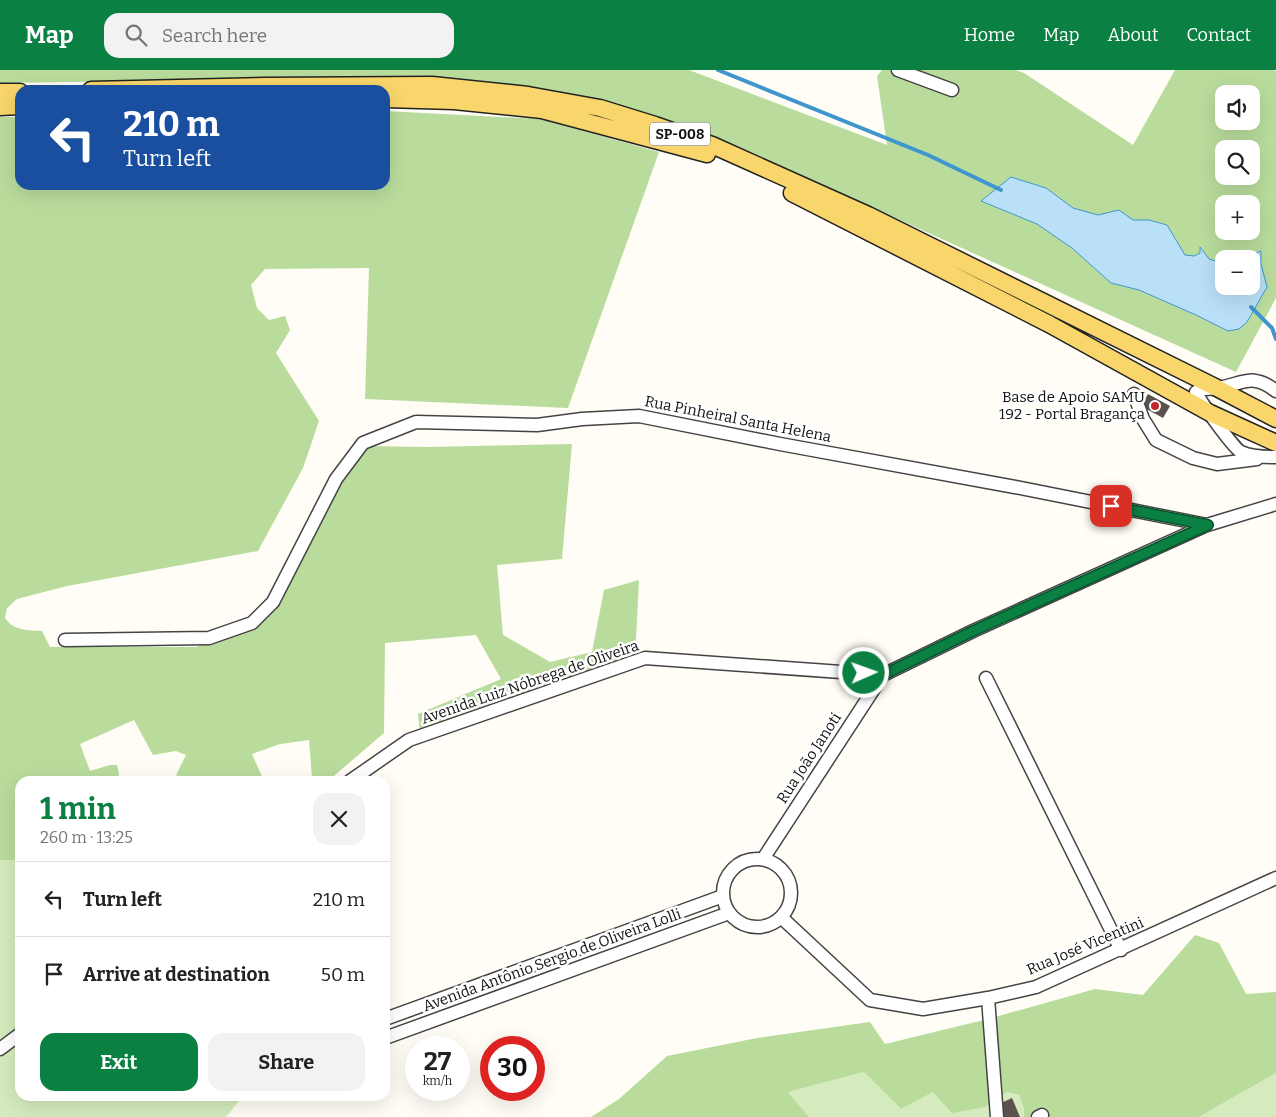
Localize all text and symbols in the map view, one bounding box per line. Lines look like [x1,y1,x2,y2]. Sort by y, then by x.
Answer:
search box [104,13,454,58]
text: Map [25,21,74,49]
icon: search [122,21,150,49]
text: Search here [162,24,267,47]
text: Home [964,24,1015,46]
text: Map [1043,24,1079,46]
text: About [1107,24,1158,46]
text: Contact [1186,24,1251,46]
map controls [1215,85,1260,295]
button: sound [1215,85,1260,130]
text: 210 m [123,103,220,145]
icon: left [40,105,105,170]
road number: SP-008 [650,122,710,146]
button: search [1215,140,1260,185]
text: Turn left [123,145,211,172]
button: + [1215,195,1260,240]
button: − [1215,250,1260,295]
place label: Base de Apoio SAMU 192 - Portal Bragança [999,388,1145,423]
street label: Rua Pinheiral Santa Helena [643,392,833,446]
marker: Base de Apoio SAMU 192 - Portal Bragança [1149,400,1161,412]
pin [1090,485,1132,527]
icon: arrive [1097,492,1125,520]
street label: Avenida Luiz Nóbrega de Oliveira [419,636,641,728]
position arrow [837,646,889,698]
street label: Rua João Janoti [773,709,845,807]
text: 1 min [40,791,116,827]
button: close [313,793,365,845]
text: 260 m · 13:25 [40,828,133,847]
icon: left [40,885,68,913]
text: Turn left [83,888,162,911]
text: 210 m [313,888,365,911]
street label: Avenida Antônio Sergio de Oliveira Lolli [420,905,684,1015]
street label: Rua José Vicentini [1024,913,1147,979]
icon: arrive [40,960,68,988]
text: Arrive at destination [83,963,270,986]
text: 50 m [321,963,365,986]
button: Exit [40,1033,198,1091]
button: Share [208,1033,365,1091]
speed limit sign: 30 [480,1036,545,1101]
text: 27 [424,1047,451,1077]
text: km/h [423,1074,452,1088]

